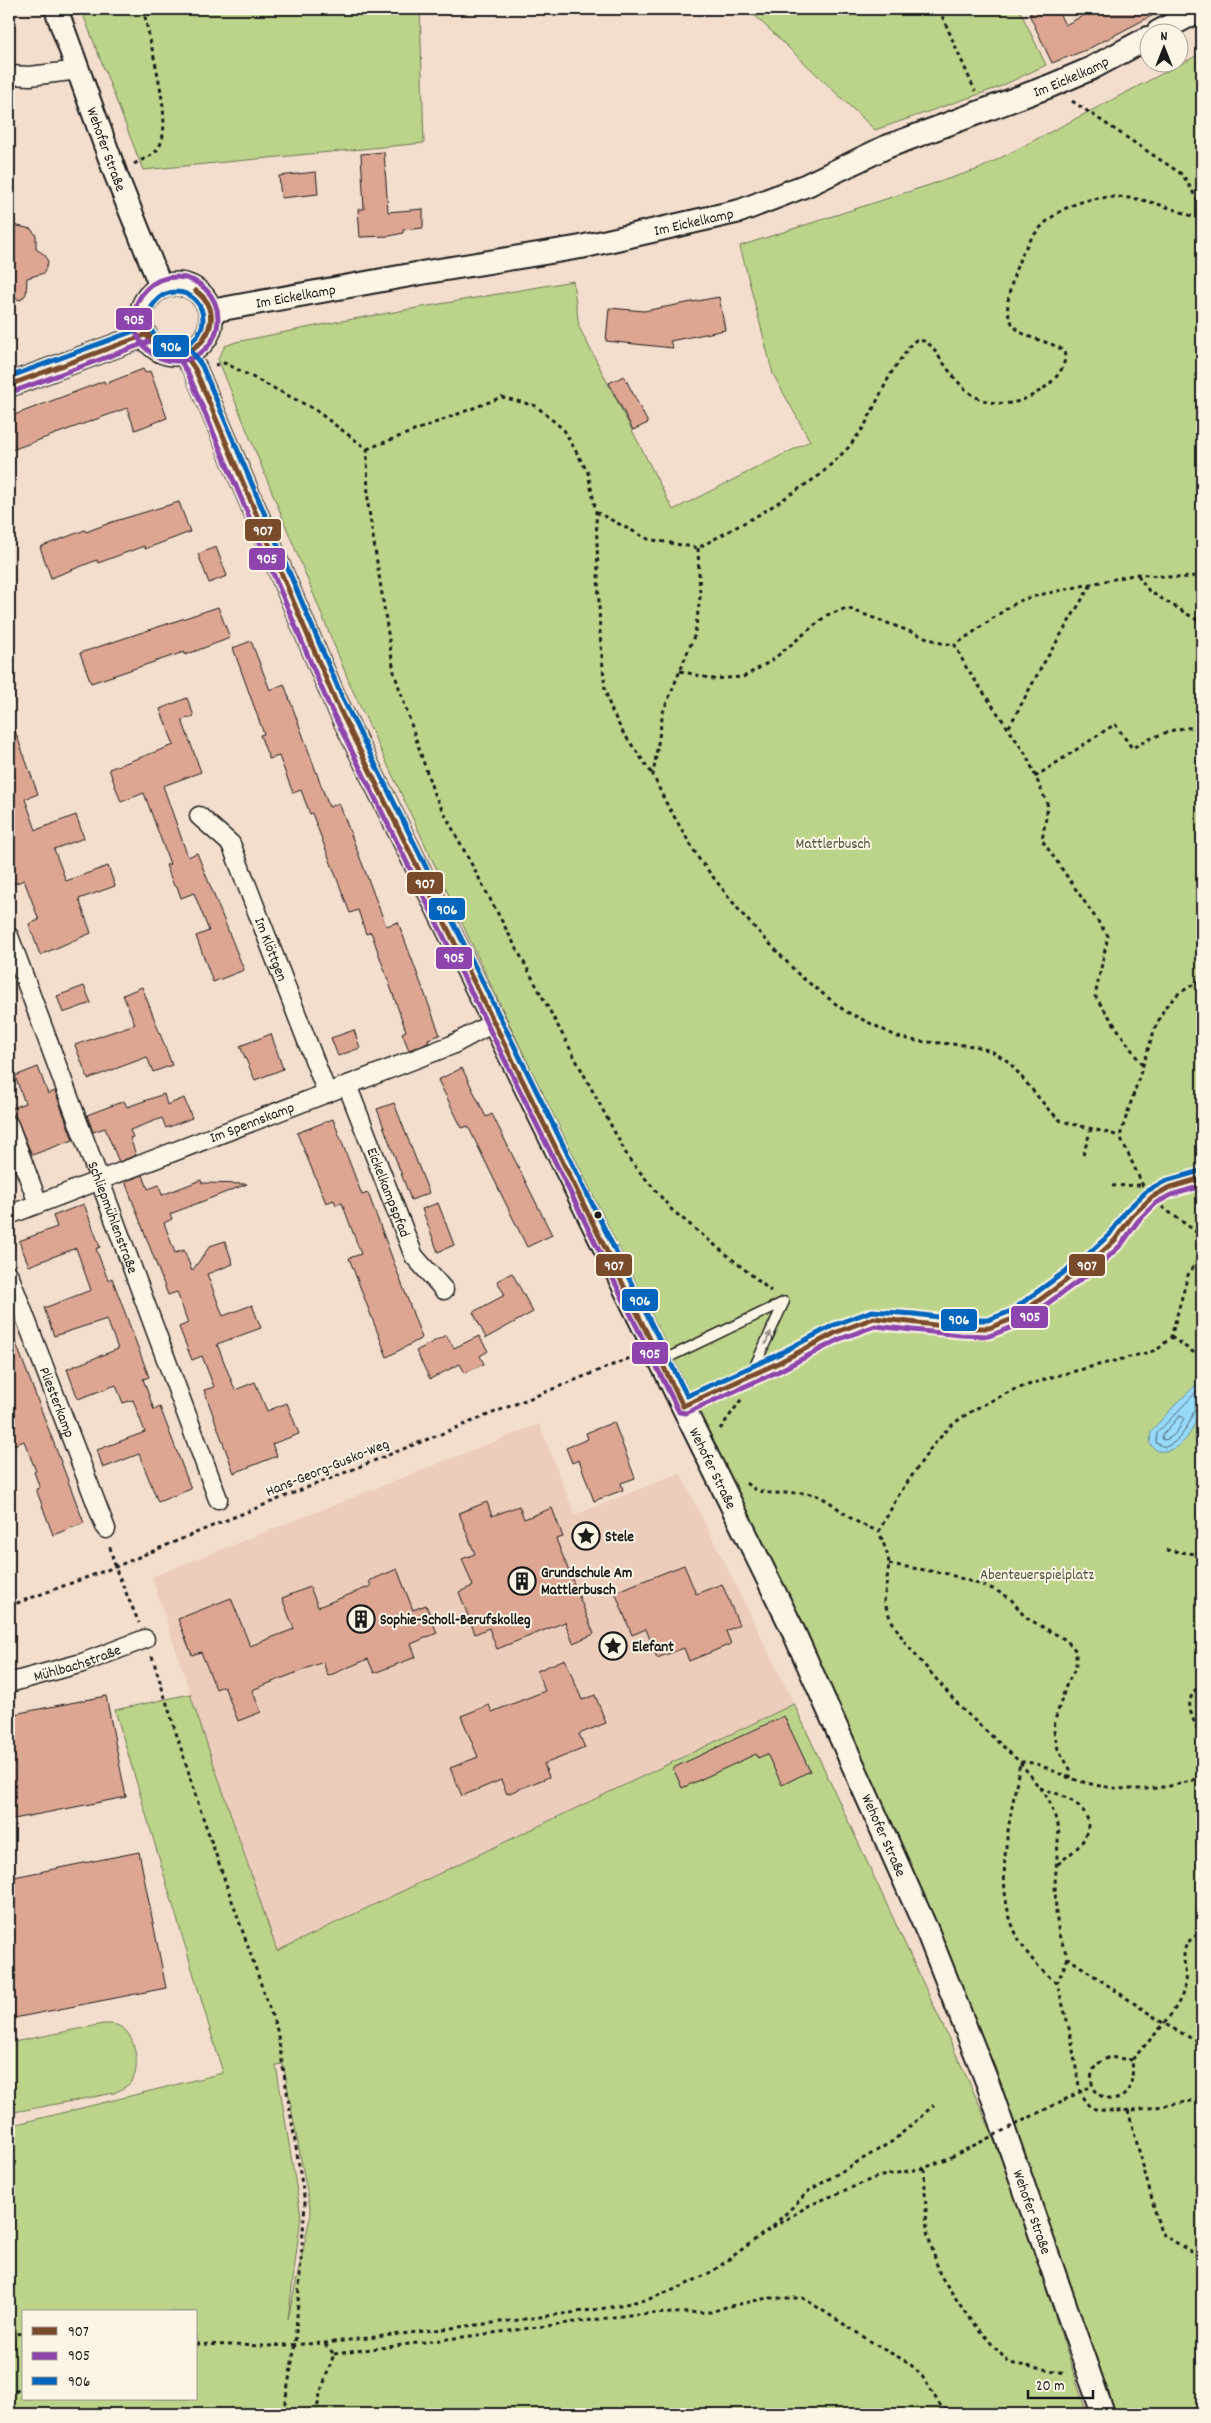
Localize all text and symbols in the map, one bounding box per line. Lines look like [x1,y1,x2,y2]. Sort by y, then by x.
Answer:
north arrow [1138,22,1188,72]
text: N [1161,27,1168,47]
street label: Im Eickelkamp [1031,52,1114,104]
street label: Wehofer Straße [79,105,131,196]
street label: Im Eickelkamp [652,204,736,243]
street label: Im Eickelkamp [254,280,338,316]
line badge: 905 [115,307,153,331]
text: 905 [124,311,145,331]
line badge: 906 [152,334,190,358]
text: 906 [161,338,182,358]
line badge: 907 [244,518,282,542]
text: 907 [253,522,273,542]
line badge: 905 [248,547,286,571]
text: 905 [257,550,278,570]
park label: Mattlerbusch [796,834,871,856]
line badge: 907 [406,871,444,895]
text: 907 [415,875,435,895]
line badge: 906 [428,897,466,921]
text: 906 [437,901,458,921]
street label: Im Klöttgen [247,915,292,985]
line badge: 905 [435,946,473,970]
text: 905 [444,949,465,969]
street label: Im Spennskamp [207,1097,298,1150]
street label: Eickelkampspfad [360,1145,415,1241]
street label: Schliepmühlenstraße [81,1159,143,1278]
unlabelled marker [593,1210,603,1220]
line badge: 907 [595,1253,633,1277]
line badge: 907 [1068,1253,1106,1277]
text: 907 [604,1257,624,1277]
text: 907 [1077,1257,1097,1277]
line badge: 906 [621,1288,659,1312]
text: 906 [630,1292,651,1312]
line badge: 905 [1010,1305,1049,1329]
line badge: 906 [940,1308,978,1332]
text: 905 [1020,1308,1041,1328]
text: 906 [949,1311,970,1331]
one-way arrow [764,1331,772,1345]
line badge: 905 [631,1341,669,1365]
text: 905 [640,1345,661,1365]
street label: Pliesterkamp [32,1364,79,1441]
street label: Wehofer Straße [682,1425,741,1514]
street label: Hans-Georg-Gusko-Weg [263,1434,393,1504]
place icon: Stele [571,1521,601,1551]
place label: Stele [605,1527,634,1549]
place label: Grundschule Am Mattlerbusch [541,1563,632,1602]
park label: Abenteuerspielplatz [980,1565,1094,1587]
building icon: Grundschule Am Mattlerbusch [507,1566,537,1596]
building icon: Sophie-Scholl-Berufskolleg [346,1604,376,1634]
place label: Sophie-Scholl-Berufskolleg [380,1610,531,1632]
place icon: Elefant [598,1631,628,1661]
place label: Elefant [632,1637,674,1659]
street label: Mühlbachstraße [31,1640,125,1689]
street label: Wehofer Straße [854,1791,911,1881]
street label: Wehofer Straße [1006,2167,1056,2258]
legend [22,2310,198,2400]
text: 907 [68,2322,89,2344]
text: 905 [68,2346,90,2368]
scale bar [1028,2368,1094,2400]
text: 906 [68,2372,90,2394]
text: 20 m [1036,2376,1064,2398]

